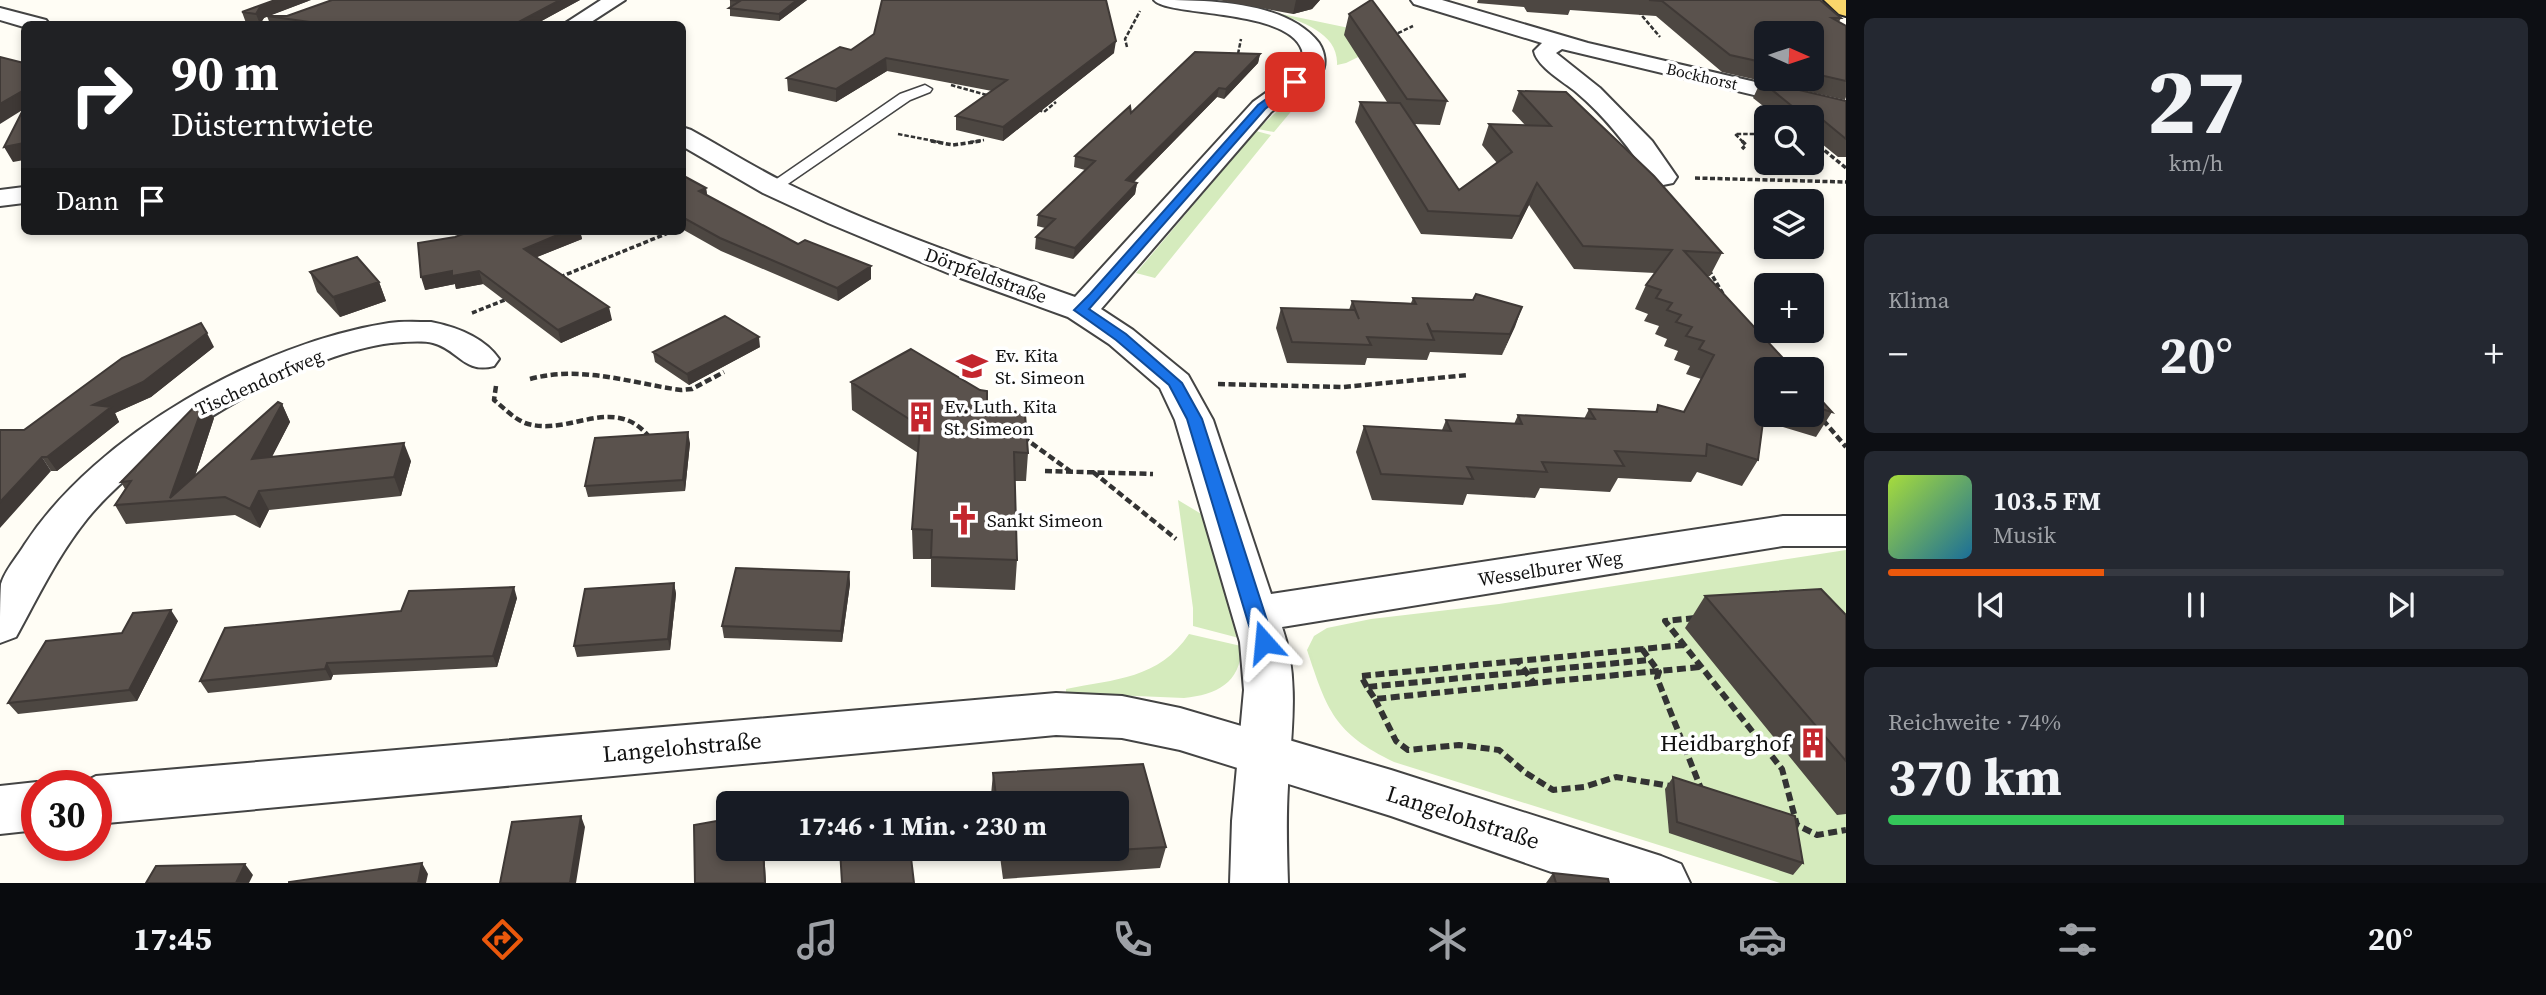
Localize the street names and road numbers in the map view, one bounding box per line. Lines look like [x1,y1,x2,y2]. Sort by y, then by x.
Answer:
street label: Bockhorst [1664,57,1741,95]
street label: Dörpfeldstraße [921,241,1051,309]
street label: Tischendorfweg [191,342,327,422]
street label: Wesselburer Weg [1476,544,1624,592]
street label: Langelohstraße [601,724,763,770]
street label: Langelohstraße [1382,777,1544,857]

